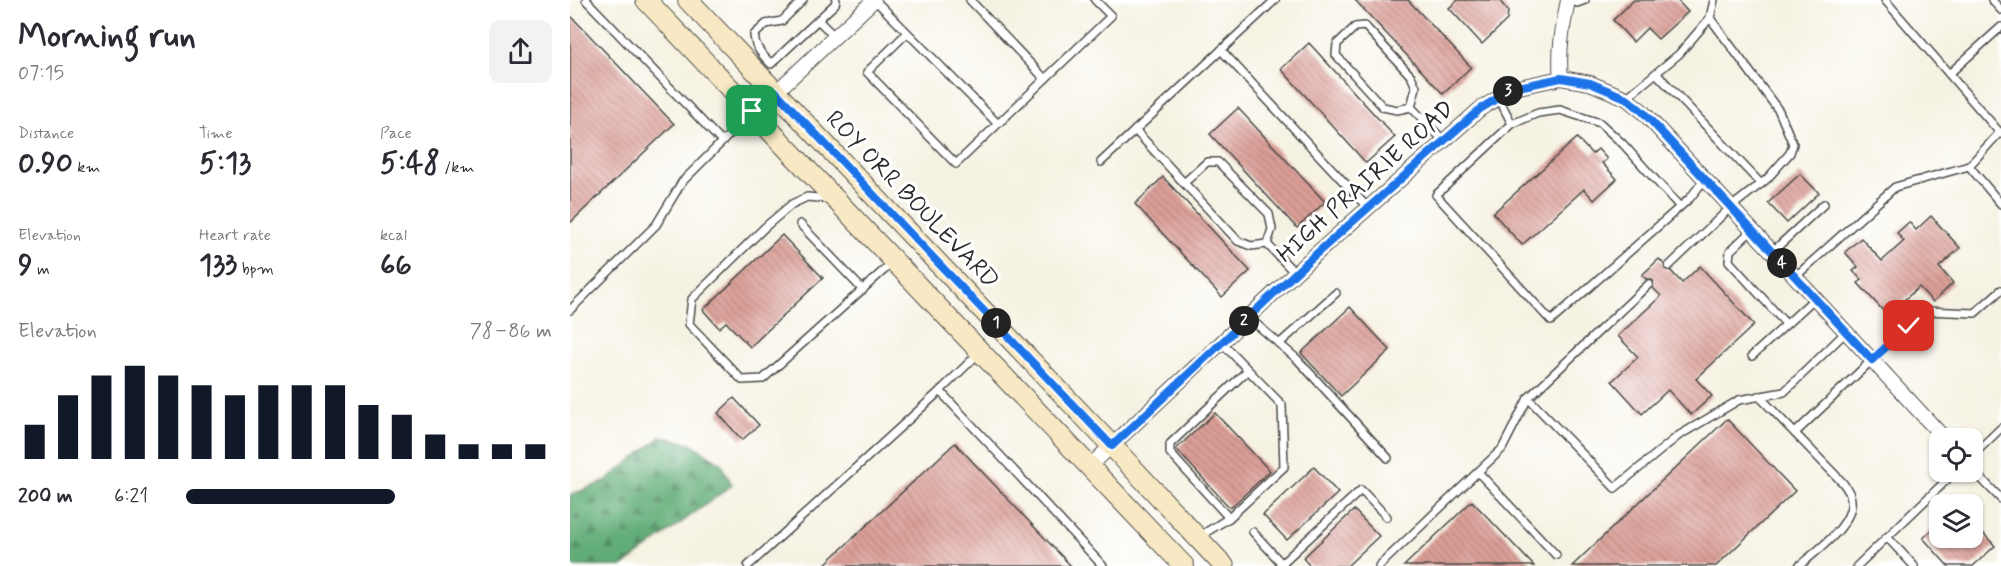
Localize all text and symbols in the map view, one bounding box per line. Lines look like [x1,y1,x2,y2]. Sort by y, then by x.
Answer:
text: Morning run [18,15,196,59]
button: share [489,20,552,83]
text: 07:15 [18,60,64,87]
pin: 3 [1493,76,1523,106]
text: 3 [1504,80,1512,101]
pin [726,85,777,136]
icon: arrive [735,94,768,127]
street label: HIGH PRAIRIE ROAD [1271,94,1461,270]
street label: ROY ORR BOULEVARD [819,104,1005,296]
text: Distance [18,123,74,144]
text: Time [199,123,233,144]
text: Pace [380,123,412,144]
text: 0.90 [18,144,73,183]
text: 5:13 [199,144,251,183]
text: 5:48 [380,144,440,183]
text: km [73,157,101,178]
text: /km [440,157,475,178]
text: Elevation [18,225,81,246]
text: Heart rate [199,225,271,246]
text: kcal [380,225,407,246]
text: 9 [18,246,33,285]
text: 133 [199,246,237,285]
text: 66 [380,246,412,285]
pin: 4 [1767,248,1797,278]
text: 4 [1777,252,1787,273]
text: m [33,259,50,280]
text: bpm [237,259,274,280]
pin [1883,300,1934,351]
pin: 2 [1229,306,1259,336]
pin: 1 [981,308,1011,338]
icon: check [1892,309,1925,342]
text: 2 [1240,310,1248,331]
text: 1 [992,312,1000,333]
text: Elevation [18,318,97,345]
text: 78–86 m [470,318,552,345]
map controls [1929,428,1983,548]
button: locate [1929,428,1983,482]
text: 200 m [18,483,73,510]
text: 6:21 [114,483,148,510]
button: layers [1929,494,1983,548]

